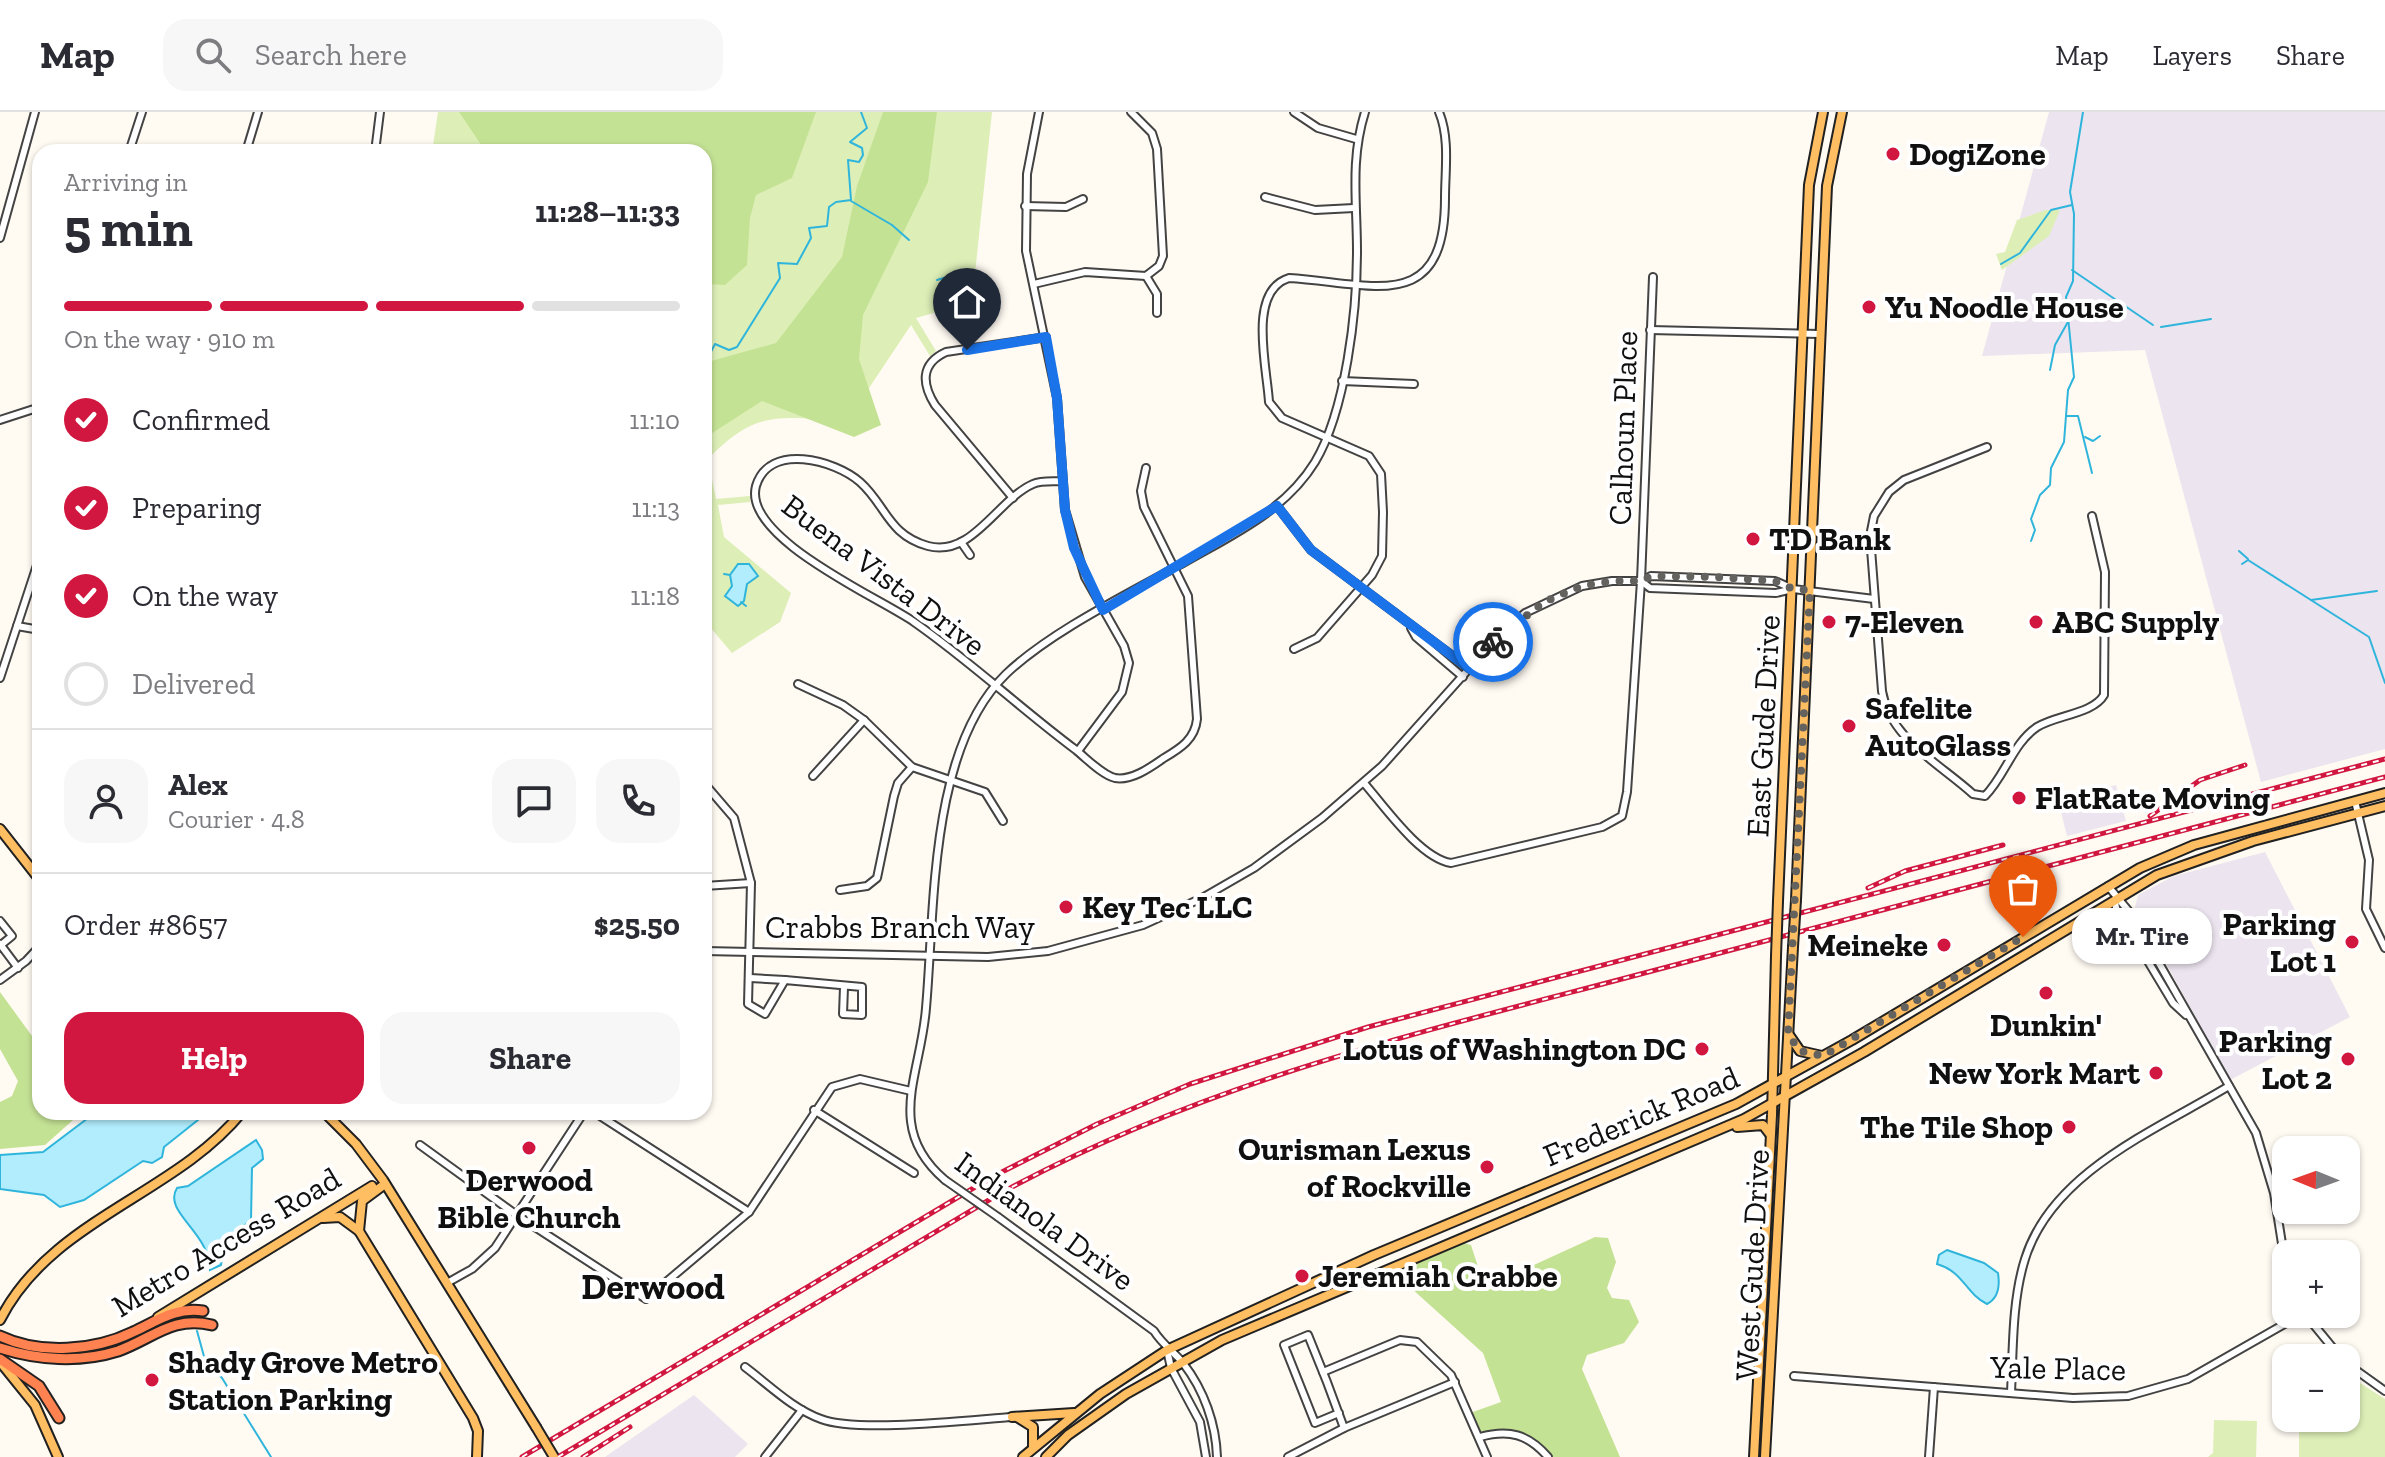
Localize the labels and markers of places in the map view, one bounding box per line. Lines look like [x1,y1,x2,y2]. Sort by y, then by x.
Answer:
place label: DogiZone [1909,135,2046,173]
marker: DogiZone [1884,145,1902,163]
pin [933,268,1001,350]
place label: Yu Noodle House [1885,288,2124,326]
marker: Yu Noodle House [1860,298,1878,316]
place label: TD Bank [1769,520,1891,558]
marker: TD Bank [1744,530,1762,548]
place label: 7-Eleven [1845,603,1964,641]
place label: ABC Supply [2052,603,2219,641]
marker: 7-Eleven [1820,613,1838,631]
marker: ABC Supply [2027,613,2045,631]
place label: Safelite AutoGlass [1865,689,2011,764]
marker: Safelite AutoGlass [1840,717,1858,735]
place label: FlatRate Moving [2035,779,2270,817]
marker: FlatRate Moving [2010,789,2028,807]
pin [1989,855,2057,937]
place label: Key Tec LLC [1082,888,1253,926]
marker: Key Tec LLC [1057,898,1075,916]
place label: Parking Lot 1 [2223,905,2336,980]
callout: Mr. Tire [2071,909,2211,965]
place label: Meineke [1807,926,1928,964]
marker: Parking Lot 1 [2343,933,2361,951]
marker: Meineke [1935,936,1953,954]
marker: Dunkin' [2037,984,2055,1002]
place label: Dunkin' [1990,1006,2102,1044]
place label: Parking Lot 2 [2219,1022,2332,1097]
place label: Lotus of Washington DC [1343,1030,1686,1068]
marker: Lotus of Washington DC [1693,1040,1711,1058]
marker: Parking Lot 2 [2339,1050,2357,1068]
place label: New York Mart [1929,1054,2140,1092]
marker: New York Mart [2147,1064,2165,1082]
place label: The Tile Shop [1860,1108,2053,1146]
marker: The Tile Shop [2060,1118,2078,1136]
place label: Ourisman Lexus of Rockville [1238,1130,1471,1205]
marker: Derwood Bible Church [520,1139,538,1157]
marker: Ourisman Lexus of Rockville [1478,1158,1496,1176]
place label: Derwood Bible Church [437,1161,621,1236]
place label: Jeremiah Crabbe [1318,1257,1558,1295]
marker: Jeremiah Crabbe [1293,1267,1311,1285]
place label: Shady Grove Metro Station Parking [168,1343,438,1418]
marker: Shady Grove Metro Station Parking [143,1371,161,1389]

